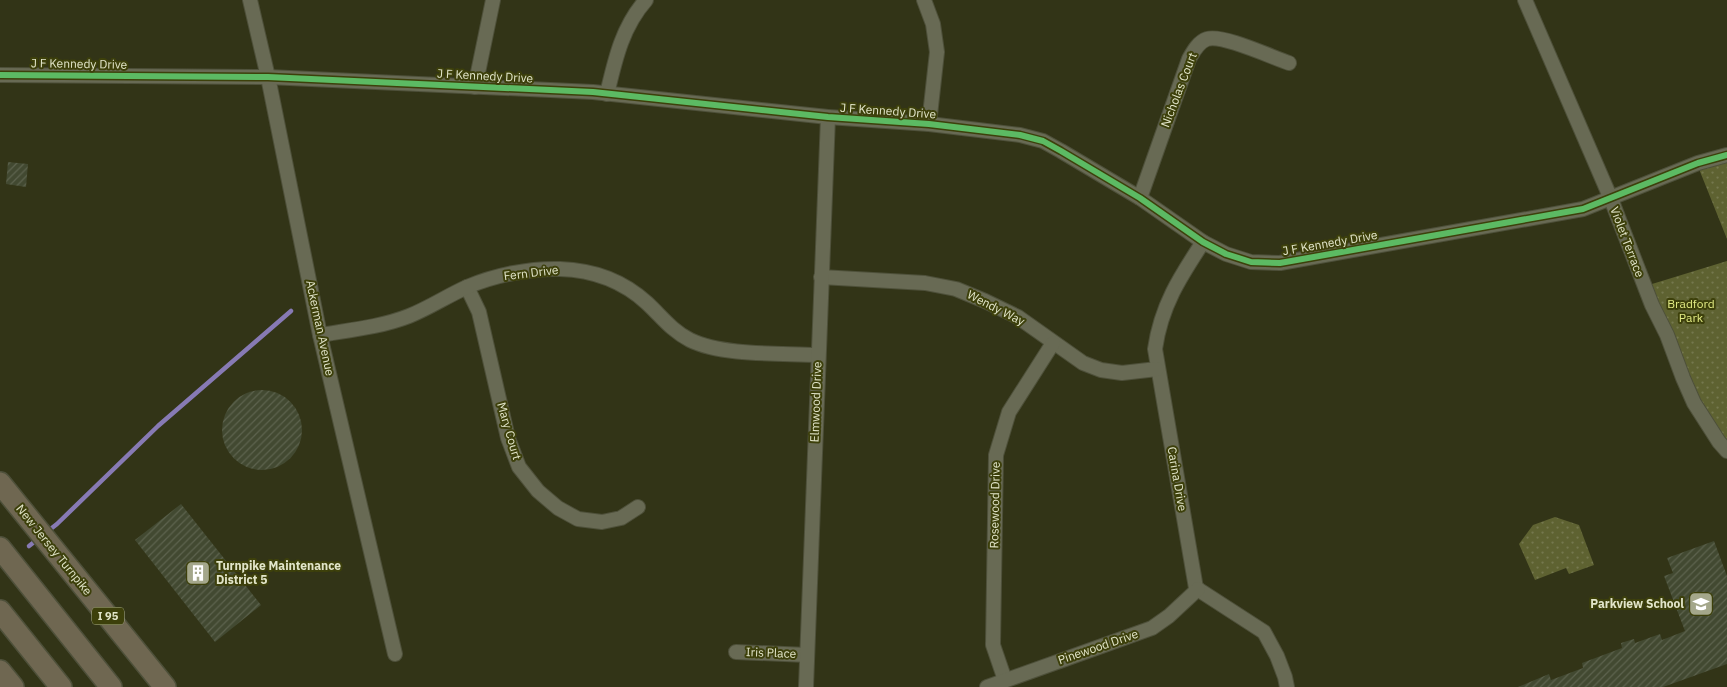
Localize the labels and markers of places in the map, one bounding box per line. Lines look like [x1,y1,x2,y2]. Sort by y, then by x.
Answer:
place label: Turnpike Maintenance District 5 [216,558,341,587]
building icon: Turnpike Maintenance District 5 [185,560,211,586]
school or university icon: Parkview School [1688,591,1714,617]
place label: Parkview School [1590,596,1684,611]

